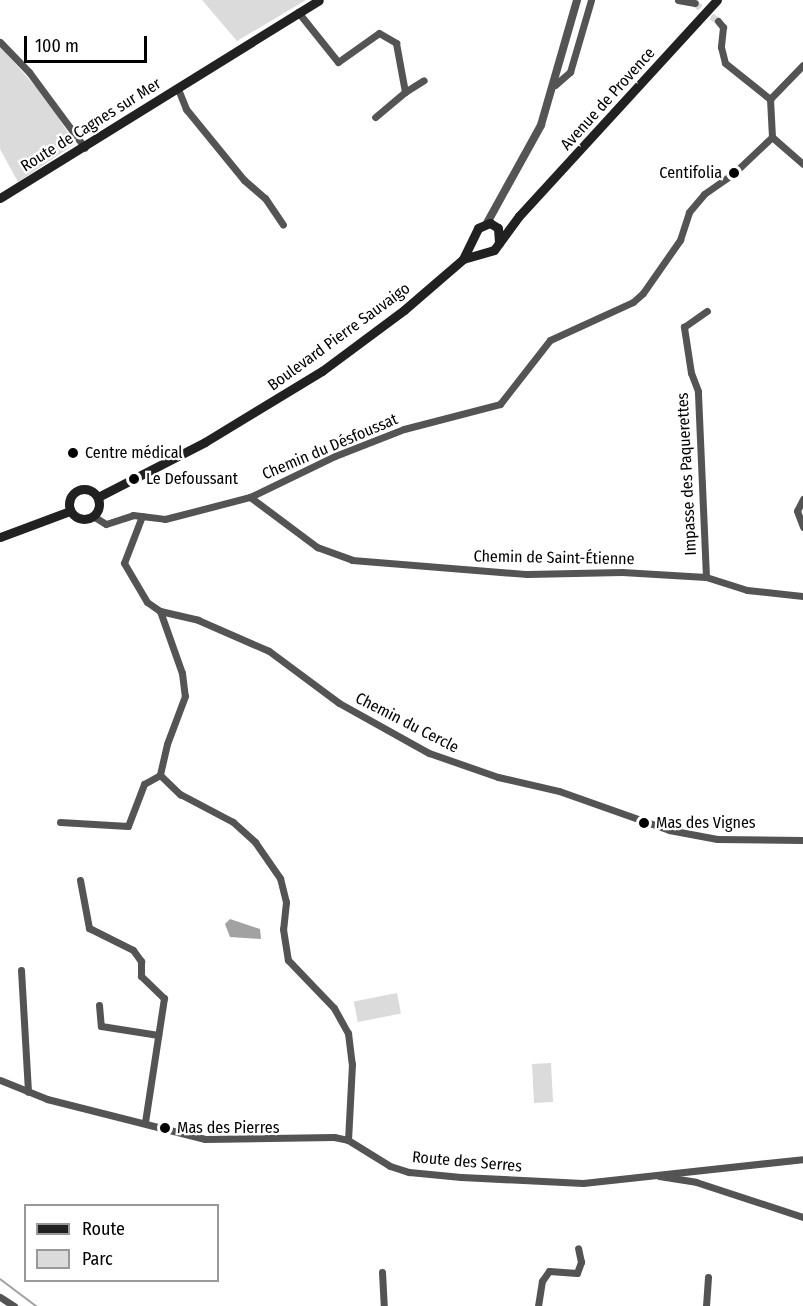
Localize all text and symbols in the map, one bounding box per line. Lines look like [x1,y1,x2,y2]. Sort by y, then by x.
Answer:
scale bar [27,24,150,62]
text: 100 m [35,35,79,57]
street label: Avenue de Provence [557,44,659,154]
street label: Route de Cagnes sur Mer [17,74,165,176]
place label: Centifolia [659,163,722,183]
marker: Centifolia [727,166,741,180]
street label: Boulevard Pierre Sauvaigo [264,279,414,395]
street label: Impasse des Paquerettes [673,392,701,556]
street label: Chemin du Désfoussat [259,410,401,484]
place label: Centre médical [85,443,183,463]
marker: Centre médical [66,446,80,460]
place label: Le Defoussant [146,469,238,489]
marker: Le Defoussant [127,472,141,486]
street label: Chemin de Saint-Étienne [473,547,635,569]
street label: Chemin du Cercle [352,689,462,757]
place label: Mas des Vignes [656,813,756,833]
marker: Mas des Vignes [637,816,651,830]
place label: Mas des Pierres [177,1118,280,1138]
marker: Mas des Pierres [158,1121,172,1135]
street label: Route des Serres [411,1148,523,1176]
legend [24,1204,219,1282]
text: Route [82,1218,125,1240]
text: Parc [82,1248,113,1270]

